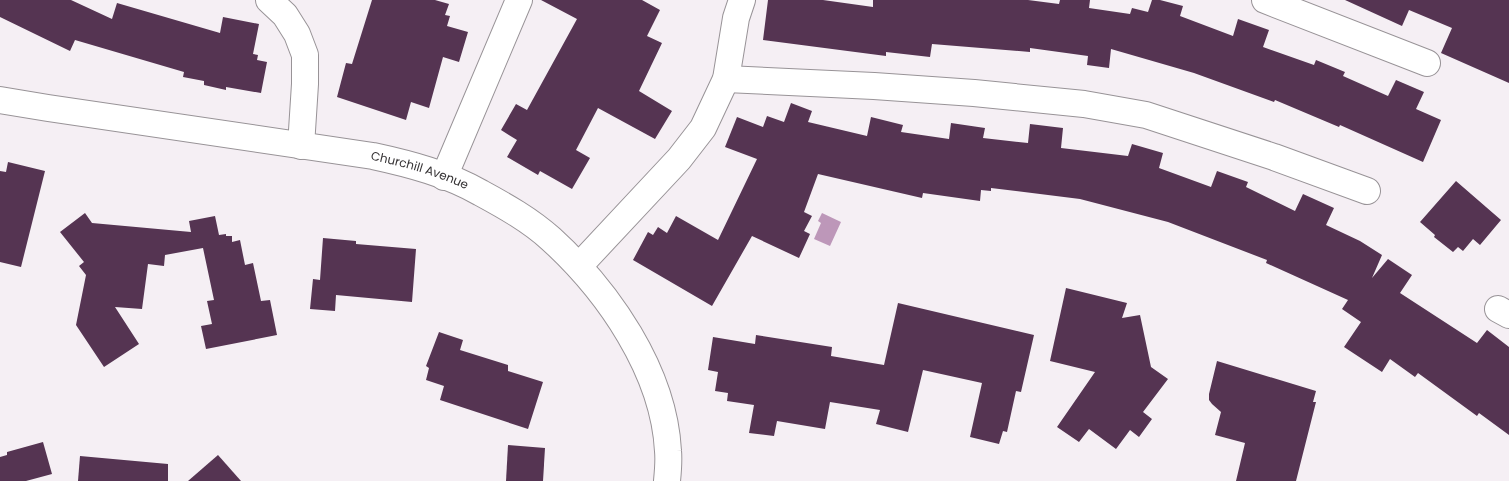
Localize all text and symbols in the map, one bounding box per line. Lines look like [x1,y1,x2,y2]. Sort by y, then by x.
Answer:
street label: Churchill Avenue [369,147,471,193]

